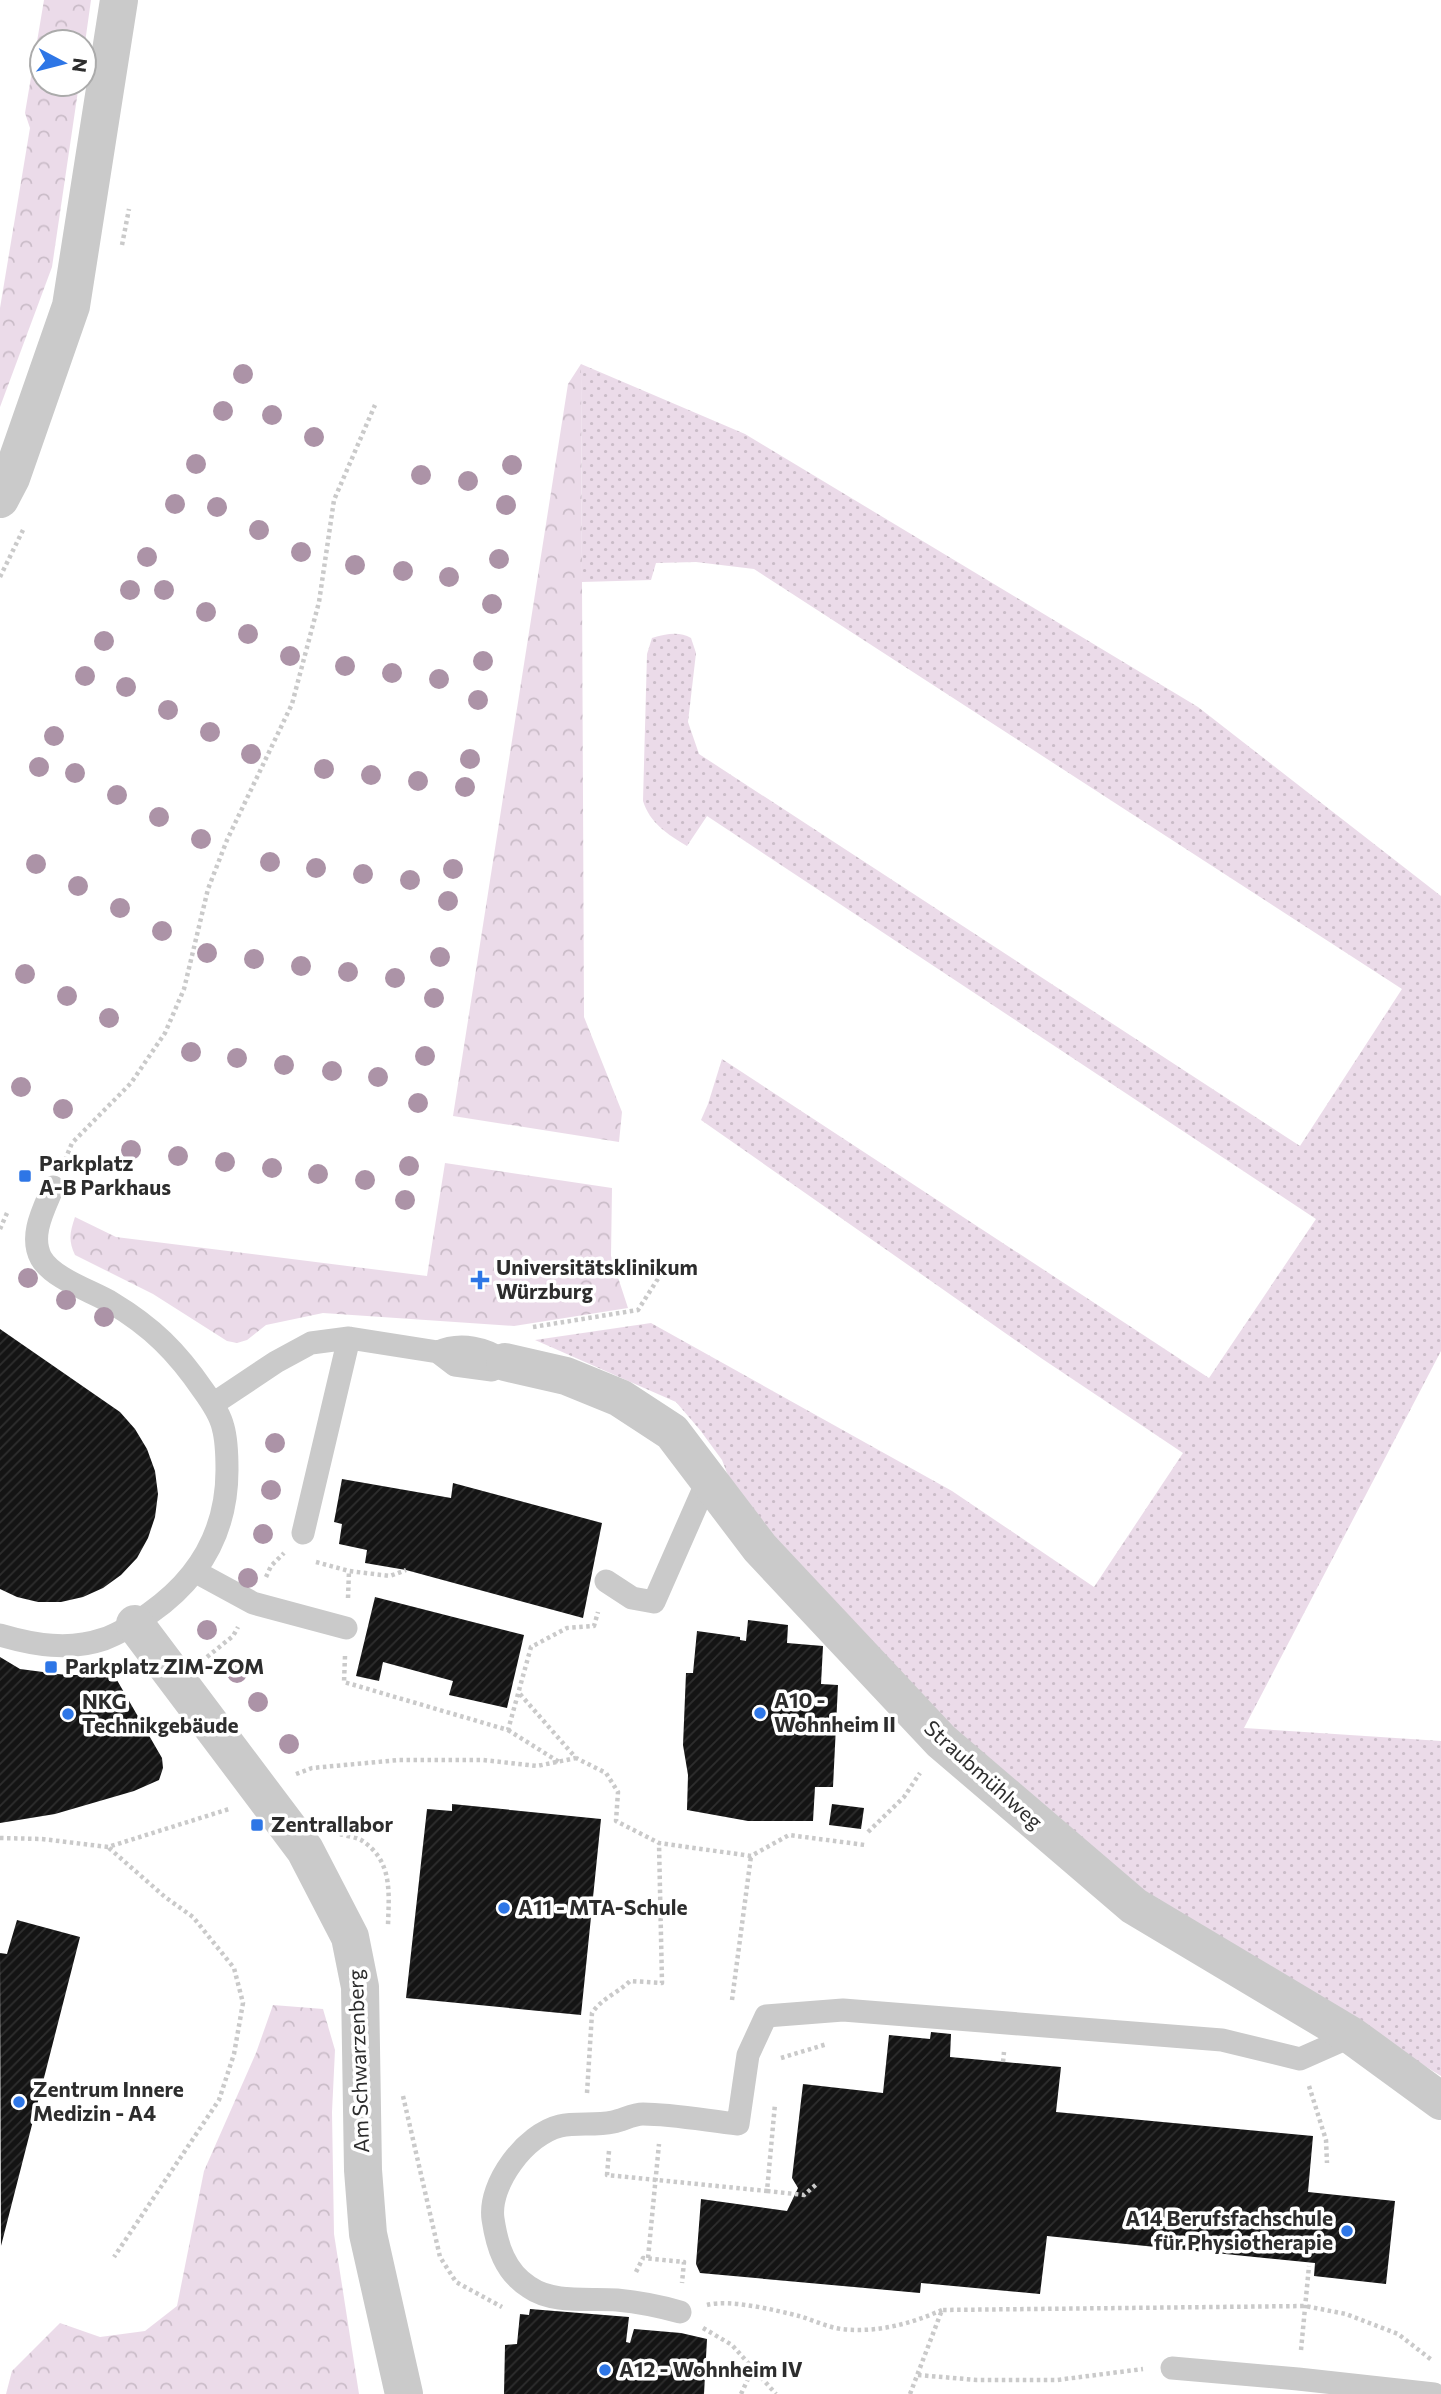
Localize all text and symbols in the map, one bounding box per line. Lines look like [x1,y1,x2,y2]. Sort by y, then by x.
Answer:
north arrow [28,28,98,98]
text: N [68,57,93,74]
place label: Parkplatz A-B Parkhaus [39,1150,171,1199]
marker: Parkplatz A-B Parkhaus [17,1168,33,1184]
place label: Universitätsklinikum Würzburg [496,1254,698,1303]
marker: Universitätsklinikum Würzburg [470,1270,490,1290]
place label: Parkplatz ZIM-ZOM [65,1653,264,1678]
marker: Parkplatz ZIM-ZOM [43,1659,59,1675]
place label: A10 - Wohnheim II [774,1687,896,1736]
place label: NKG Technikgebäude [82,1688,239,1737]
marker: A10 - Wohnheim II [752,1705,768,1721]
marker: NKG Technikgebäude [60,1706,76,1722]
street label: Straubmühlweg [920,1714,1048,1833]
place label: Zentrallabor [271,1811,394,1836]
marker: Zentrallabor [249,1817,265,1833]
place label: A11 - MTA-Schule [518,1894,688,1919]
marker: A11 - MTA-Schule [496,1900,512,1916]
street label: Am Schwarzenberg [342,1969,373,2153]
place label: Zentrum Innere Medizin - A4 [33,2076,184,2125]
marker: Zentrum Innere Medizin - A4 [11,2094,27,2110]
place label: A14 Berufsfachschule für Physiotherapie [1125,2205,1333,2254]
marker: A14 Berufsfachschule für Physiotherapie [1339,2223,1355,2239]
place label: A12 - Wohnheim IV [619,2356,803,2381]
marker: A12 - Wohnheim IV [597,2362,613,2378]

